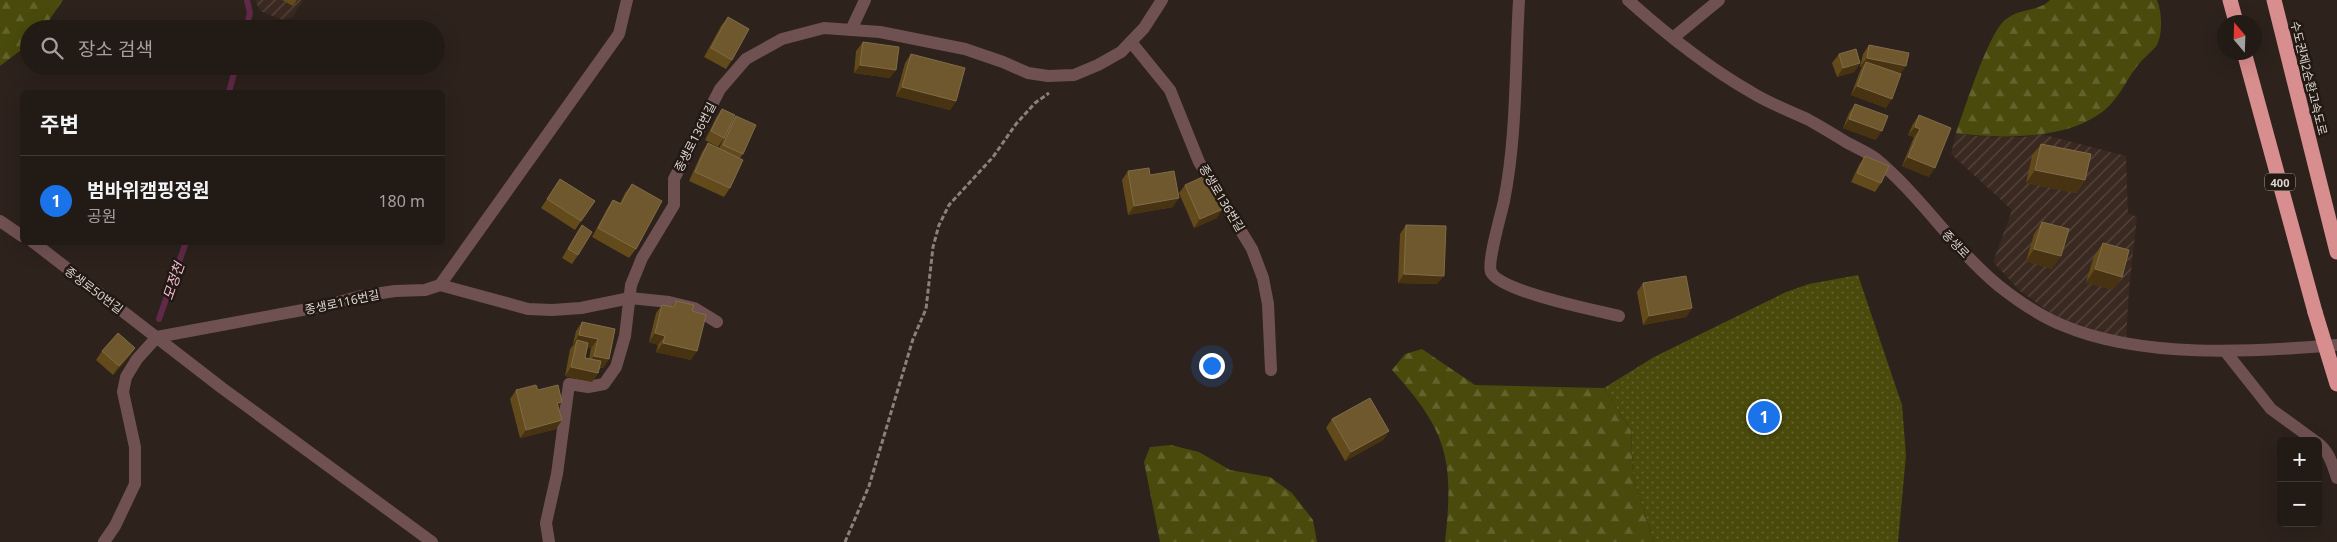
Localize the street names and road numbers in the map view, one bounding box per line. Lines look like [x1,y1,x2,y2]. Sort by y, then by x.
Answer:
street label: 수도권제2순환고속도로 [2287,19,2331,137]
street label: 종생로136번길 [670,99,720,175]
street label: 종생로136번길 [1195,161,1249,235]
road number: 400 [2265,173,2295,190]
street label: 종생로 [1938,226,1974,262]
street label: 종생로50번길 [61,262,127,318]
street label: 종생로116번길 [303,286,381,318]

